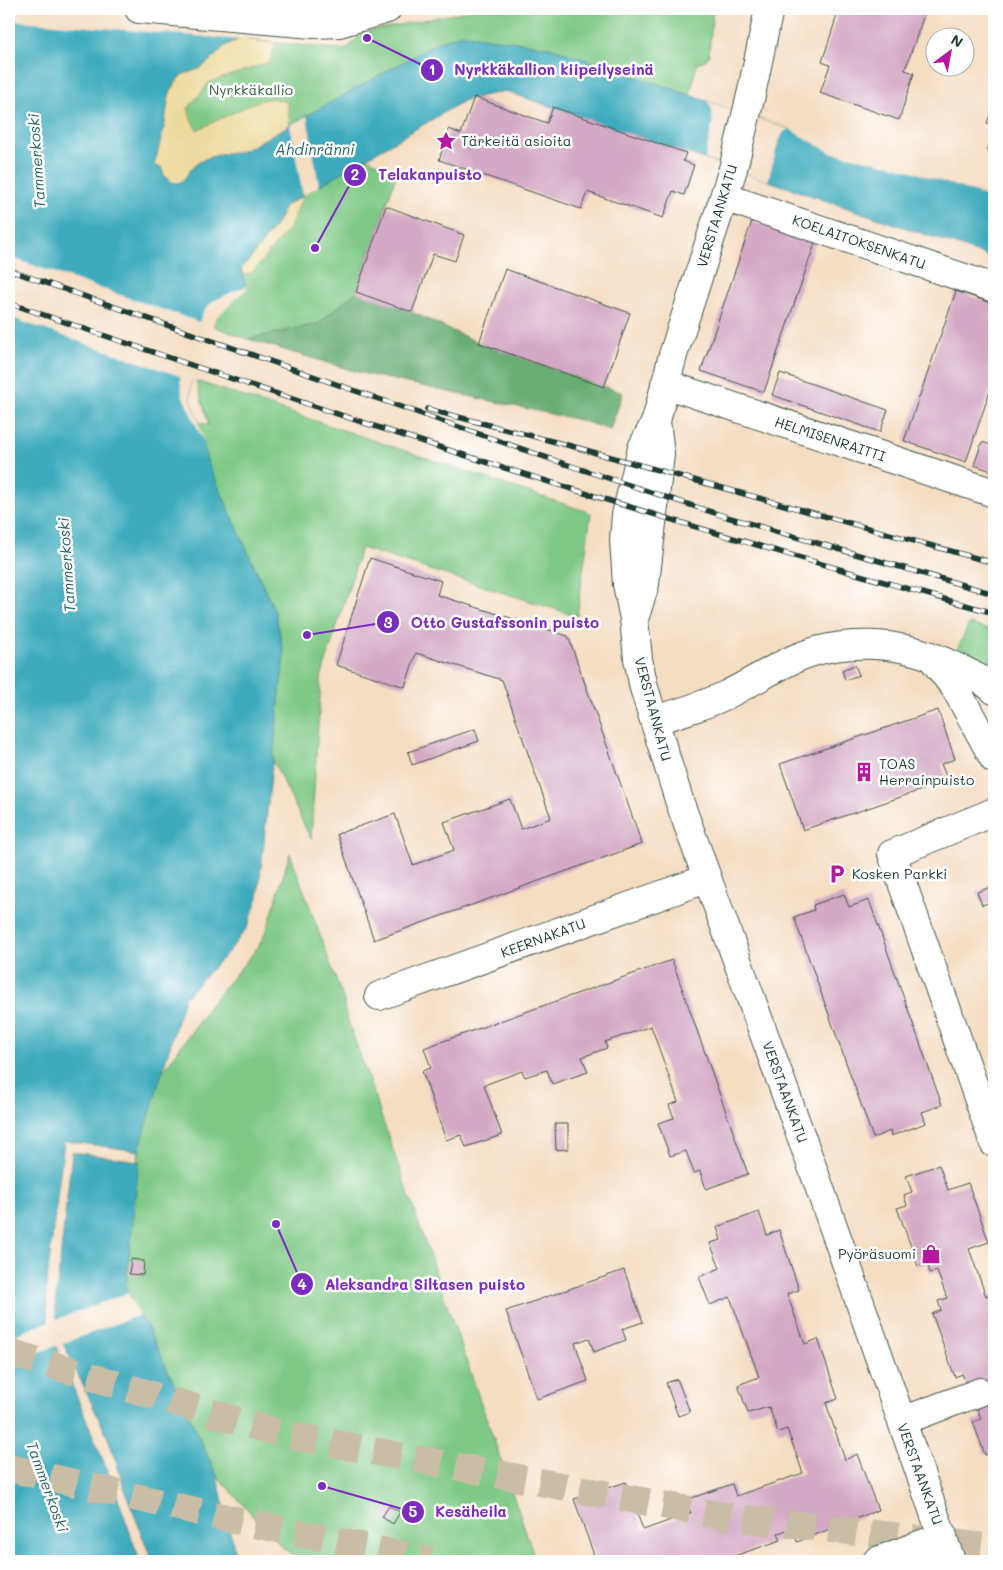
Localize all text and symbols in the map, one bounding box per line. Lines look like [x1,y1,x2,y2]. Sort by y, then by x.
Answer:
north arrow [926,28,976,78]
text: N [948,30,967,51]
callout: Nyrkkäkallion kiipeilyseinä [419,55,664,85]
text: 1 [429,59,435,79]
text: Nyrkkäkallion kiipeilyseinä [454,59,654,79]
park label: Nyrkkäkallio [209,80,293,99]
water label: Tammerkoski [23,113,49,209]
place icon: Tärkeitä asioita [435,130,457,152]
place label: Tärkeitä asioita [461,131,572,150]
water label: Ahdinränni [275,139,355,159]
callout: Telakanpuisto [343,160,491,190]
street label: VERSTAANKATU [692,162,741,270]
text: 2 [351,164,359,184]
text: Telakanpuisto [378,164,482,184]
street label: KOELAITOKSENKATU [790,210,928,273]
street label: HELMISENRAITTI [772,412,888,465]
water label: Tammerkoski [53,517,79,613]
callout: Otto Gustafssonin puisto [376,607,609,637]
text: 3 [383,612,393,632]
text: Otto Gustafssonin puisto [411,612,599,632]
street label: VERSTAANKATU [630,655,676,763]
place label: TOAS Herrainpuisto [879,754,974,789]
building icon: TOAS Herrainpuisto [853,761,875,783]
parking icon: Kosken Parkki [826,863,848,885]
place label: Kosken Parkki [852,864,947,883]
street label: KEERNAKATU [498,913,588,962]
street label: VERSTAANKATU [758,1038,813,1145]
shop icon: Pyöräsuomi [920,1243,942,1265]
place label: Pyöräsuomi [838,1244,916,1263]
callout: Aleksandra Siltasen puisto [290,1269,535,1299]
text: 4 [297,1274,307,1294]
text: Aleksandra Siltasen puisto [325,1274,525,1294]
street label: VERSTAANKATU [893,1420,948,1527]
water label: Tammerkoski [22,1439,74,1535]
callout: Kesäheila [400,1497,517,1527]
text: 5 [409,1501,418,1521]
text: Kesäheila [435,1501,507,1521]

